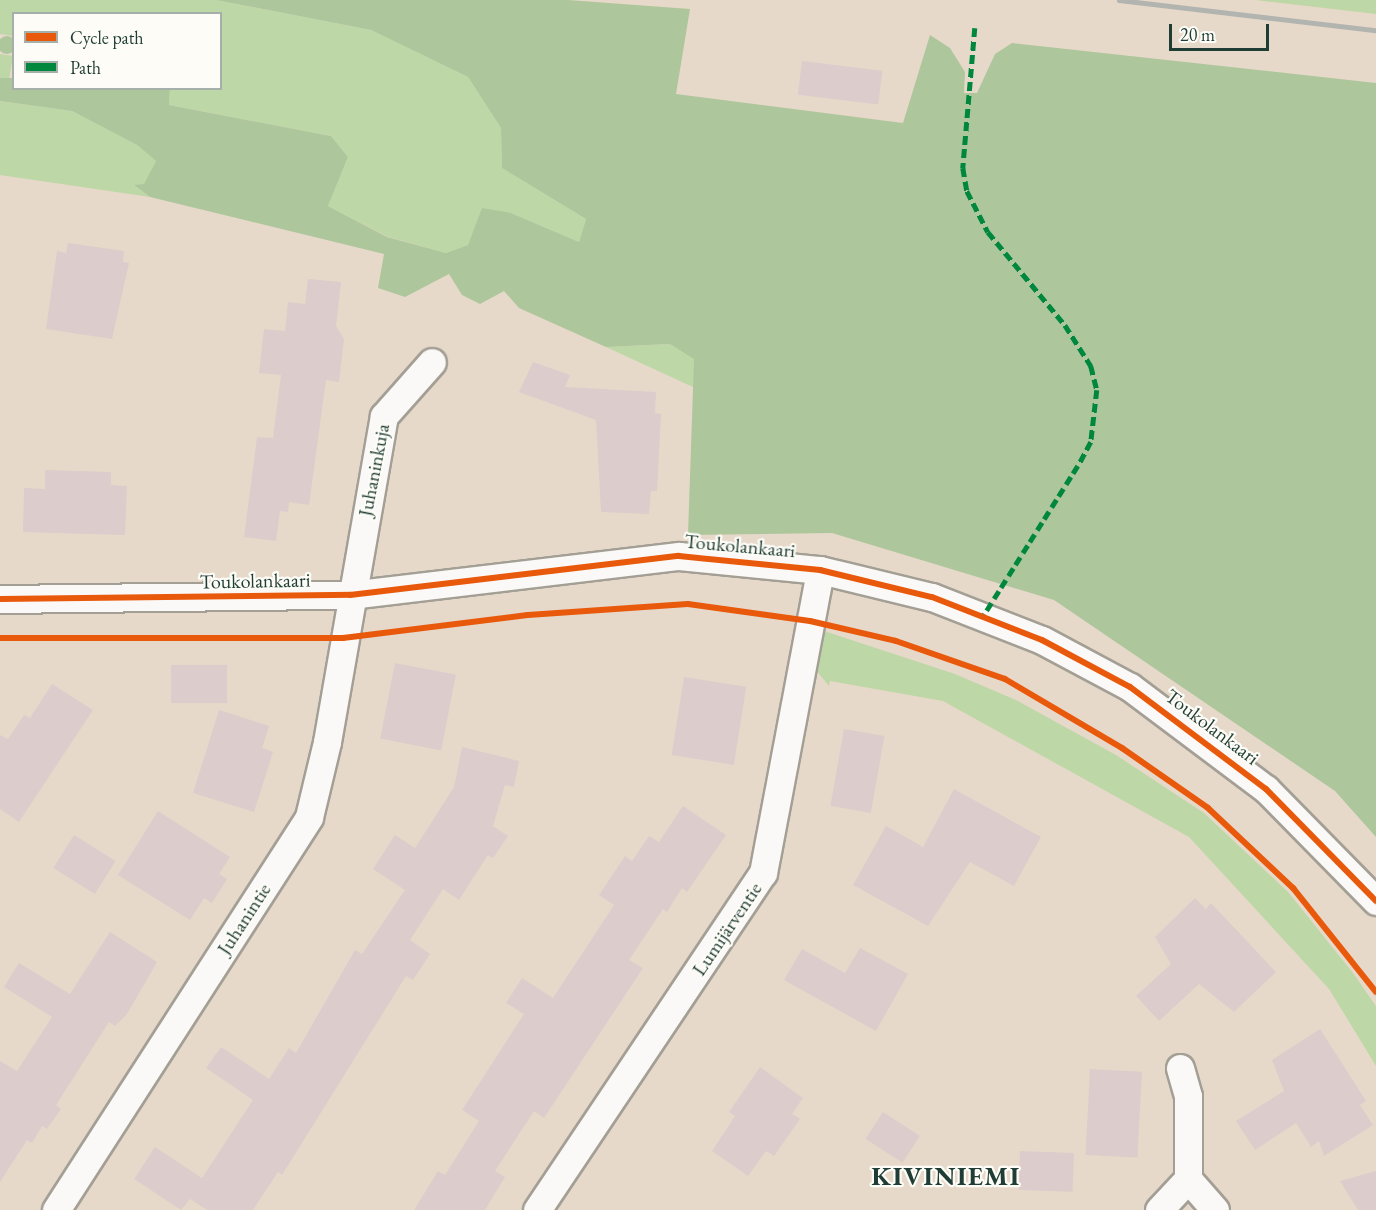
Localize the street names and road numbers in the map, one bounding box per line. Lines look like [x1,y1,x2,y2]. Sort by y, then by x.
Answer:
street label: Juhaninkuja [353,422,395,518]
street label: Toukolankaari [684,529,796,563]
street label: Toukolankaari [199,568,311,594]
street label: Toukolankaari [1160,684,1264,770]
street label: Lumijärventie [687,878,767,980]
street label: Juhanintie [212,879,276,959]

